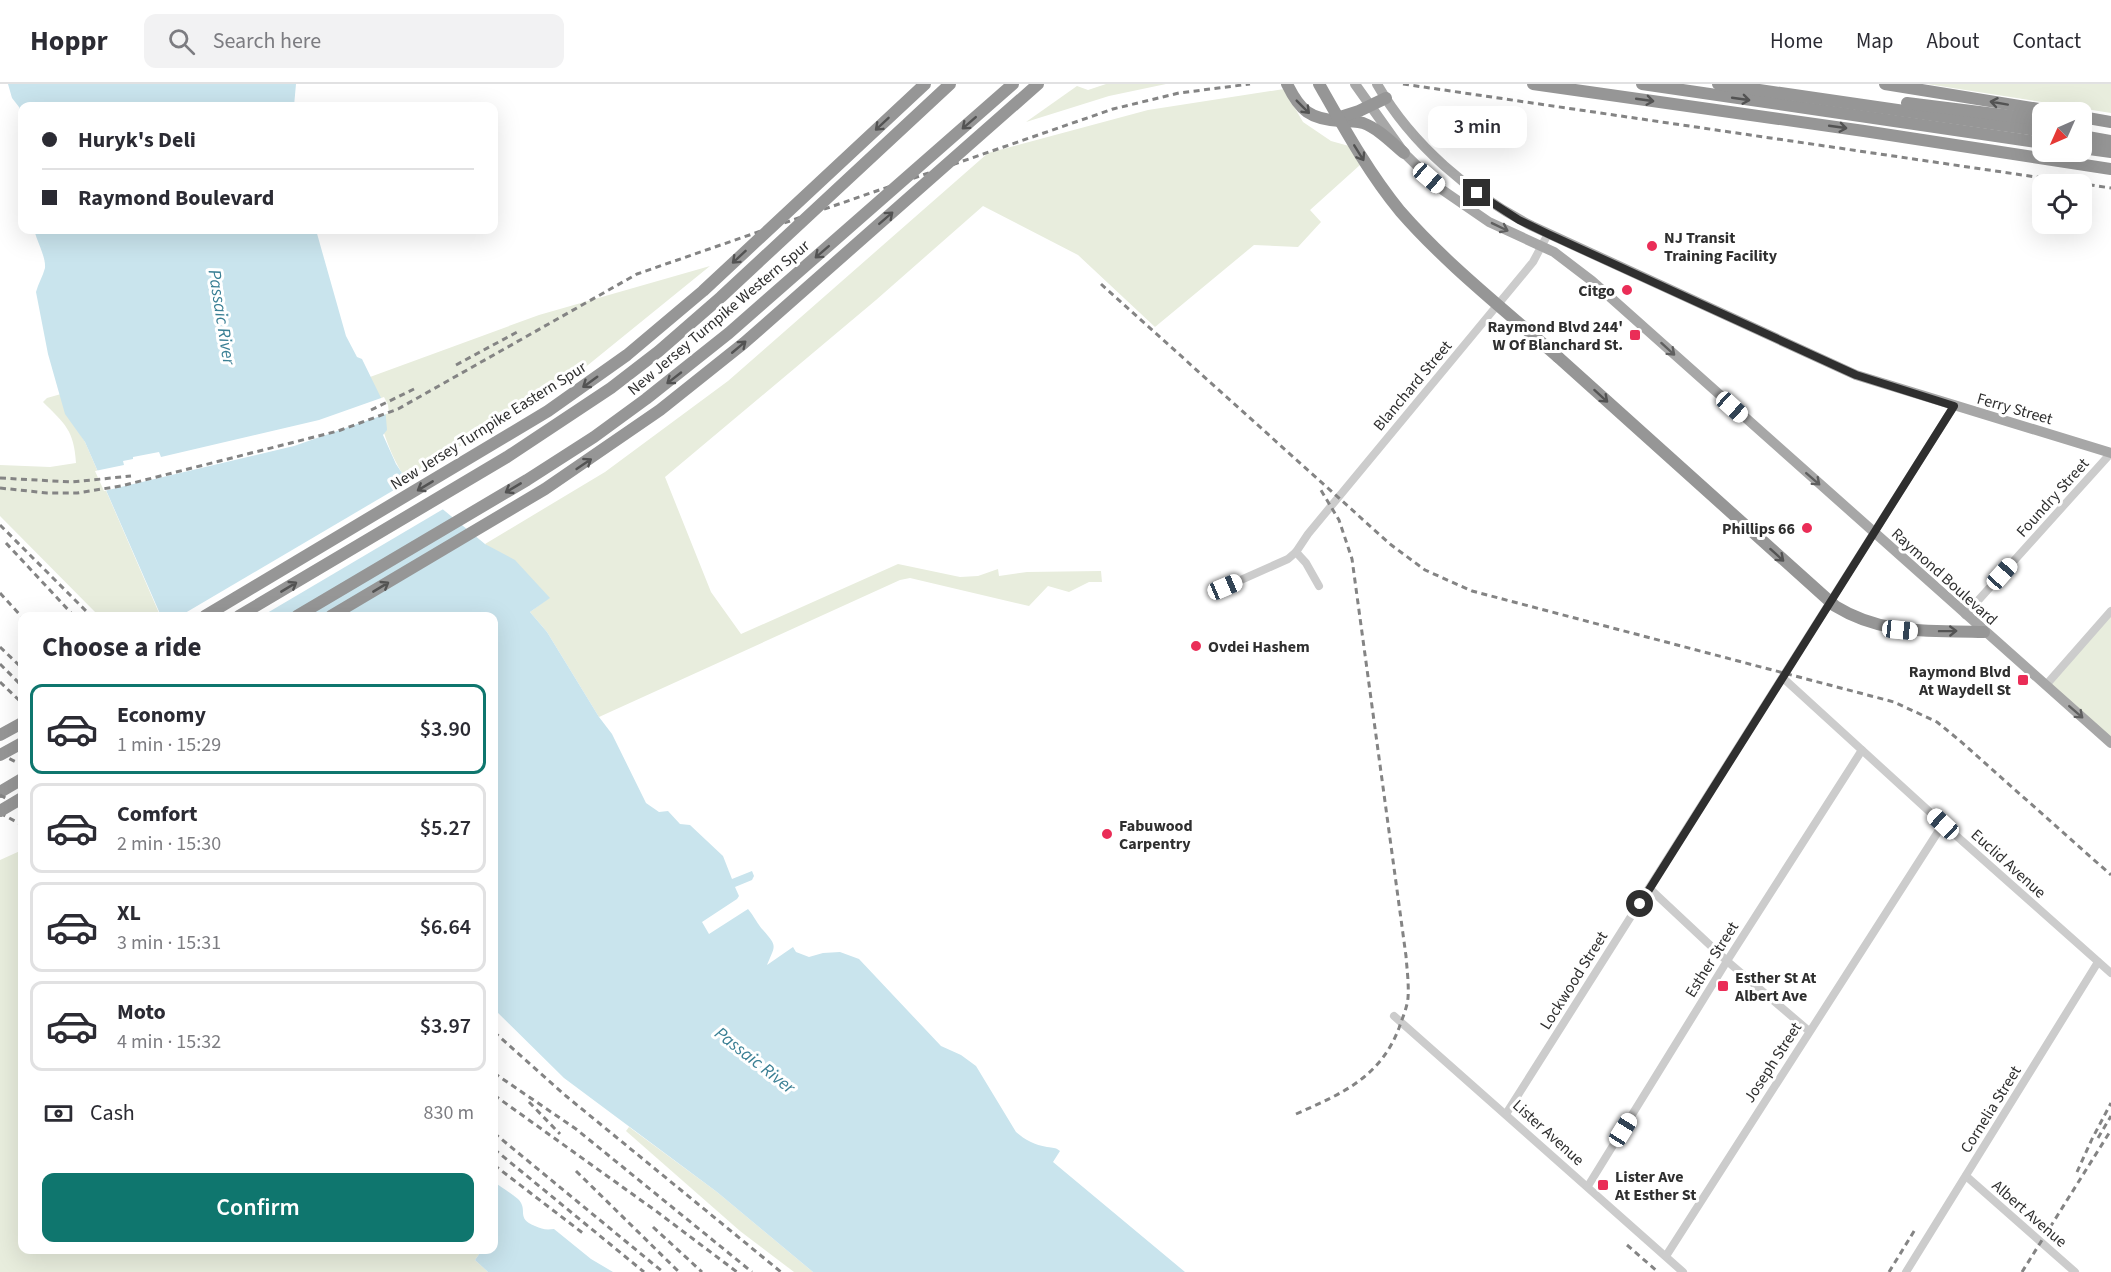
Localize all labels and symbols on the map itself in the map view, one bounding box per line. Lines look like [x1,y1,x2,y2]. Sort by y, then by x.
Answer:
one-way arrow [1731,93,1751,104]
one-way arrow [1634,95,1654,106]
one-way arrow [1990,97,2010,108]
one-way arrow [1296,100,1311,115]
north arrow [2032,102,2092,162]
callout: 3 min [1428,106,1526,148]
one-way arrow [962,116,977,130]
one-way arrow [875,117,890,131]
one-way arrow [1827,122,1847,133]
one-way arrow [1353,144,1365,161]
car [1410,159,1448,197]
route end [1463,179,1490,206]
one-way arrow [878,211,893,225]
one-way arrow [1491,221,1509,233]
place label: NJ Transit Training Facility [1664,227,1778,267]
street label: New Jersey Turnpike Western Spur [623,235,815,400]
marker: NJ Transit Training Facility [1645,239,1659,253]
one-way arrow [814,245,830,258]
one-way arrow [732,250,747,264]
water label: Passaic River [202,268,242,367]
place label: Citgo [1578,280,1615,302]
marker: Citgo [1620,283,1634,297]
place label: Raymond Blvd 244' W Of Blanchard St. [1487,316,1623,356]
marker: Raymond Blvd 244' W Of Blanchard St. [1628,328,1642,342]
street label: Blanchard Street [1368,335,1458,436]
one-way arrow [731,340,747,353]
one-way arrow [1660,342,1675,356]
street label: New Jersey Turnpike Eastern Spur [386,356,591,495]
one-way arrow [666,372,682,385]
one-way arrow [582,376,598,388]
car [1713,388,1751,426]
street label: Ferry Street [1974,388,2056,430]
one-way arrow [1594,389,1609,403]
street label: Foundry Street [2011,453,2095,542]
one-way arrow [575,458,591,470]
one-way arrow [1806,472,1821,486]
one-way arrow [417,480,434,492]
one-way arrow [505,483,522,495]
place label: Phillips 66 [1722,518,1795,540]
marker: Phillips 66 [1800,521,1814,535]
street label: Raymond Boulevard [1887,523,2002,630]
one-way arrow [1770,548,1785,562]
car [1983,555,2021,593]
car [1205,572,1245,602]
one-way arrow [280,580,297,592]
one-way arrow [372,580,389,592]
car [1881,619,1919,641]
one-way arrow [1938,626,1958,637]
place label: Ovdei Hashem [1208,636,1310,658]
marker: Ovdei Hashem [1189,639,1203,653]
place label: Raymond Blvd At Waydell St [1909,661,2011,701]
marker: Raymond Blvd At Waydell St [2016,673,2030,687]
one-way arrow [2068,705,2084,718]
car [1924,805,1962,843]
place label: Fabuwood Carpentry [1119,815,1193,855]
street label: Euclid Avenue [1966,824,2051,903]
marker: Fabuwood Carpentry [1100,827,1114,841]
route start [1626,890,1653,917]
street label: Esther Street [1680,917,1744,1002]
street label: Lockwood Street [1535,927,1613,1034]
place label: Esther St At Albert Ave [1734,967,1816,1007]
marker: Esther St At Albert Ave [1716,979,1730,993]
street label: Joseph Street [1739,1018,1807,1107]
water label: Passaic River [709,1021,801,1100]
street label: Cornelia Street [1955,1061,2027,1158]
street label: Lister Avenue [1508,1095,1589,1171]
car [1606,1110,1640,1150]
place label: Lister Ave At Esther St [1614,1166,1696,1206]
street label: Albert Avenue [1987,1175,2072,1253]
marker: Lister Ave At Esther St [1596,1178,1610,1192]

